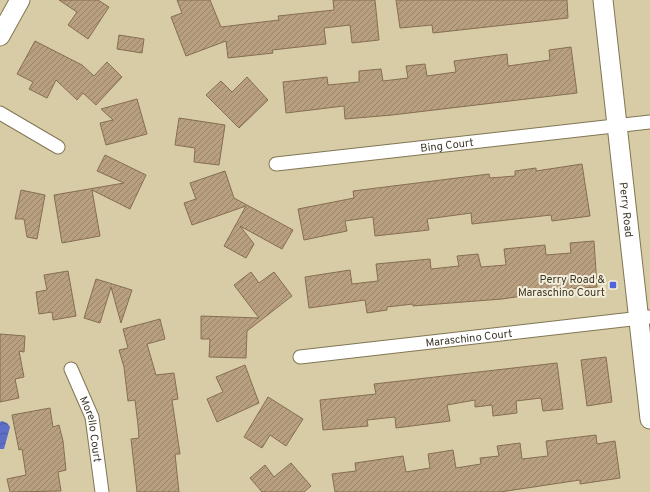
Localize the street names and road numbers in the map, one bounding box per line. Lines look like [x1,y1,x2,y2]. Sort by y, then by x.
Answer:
street label: Bing Court [420,136,474,156]
street label: Perry Road [615,181,636,238]
street label: Maraschino Court [425,327,513,351]
street label: Morello Court [76,394,104,463]

